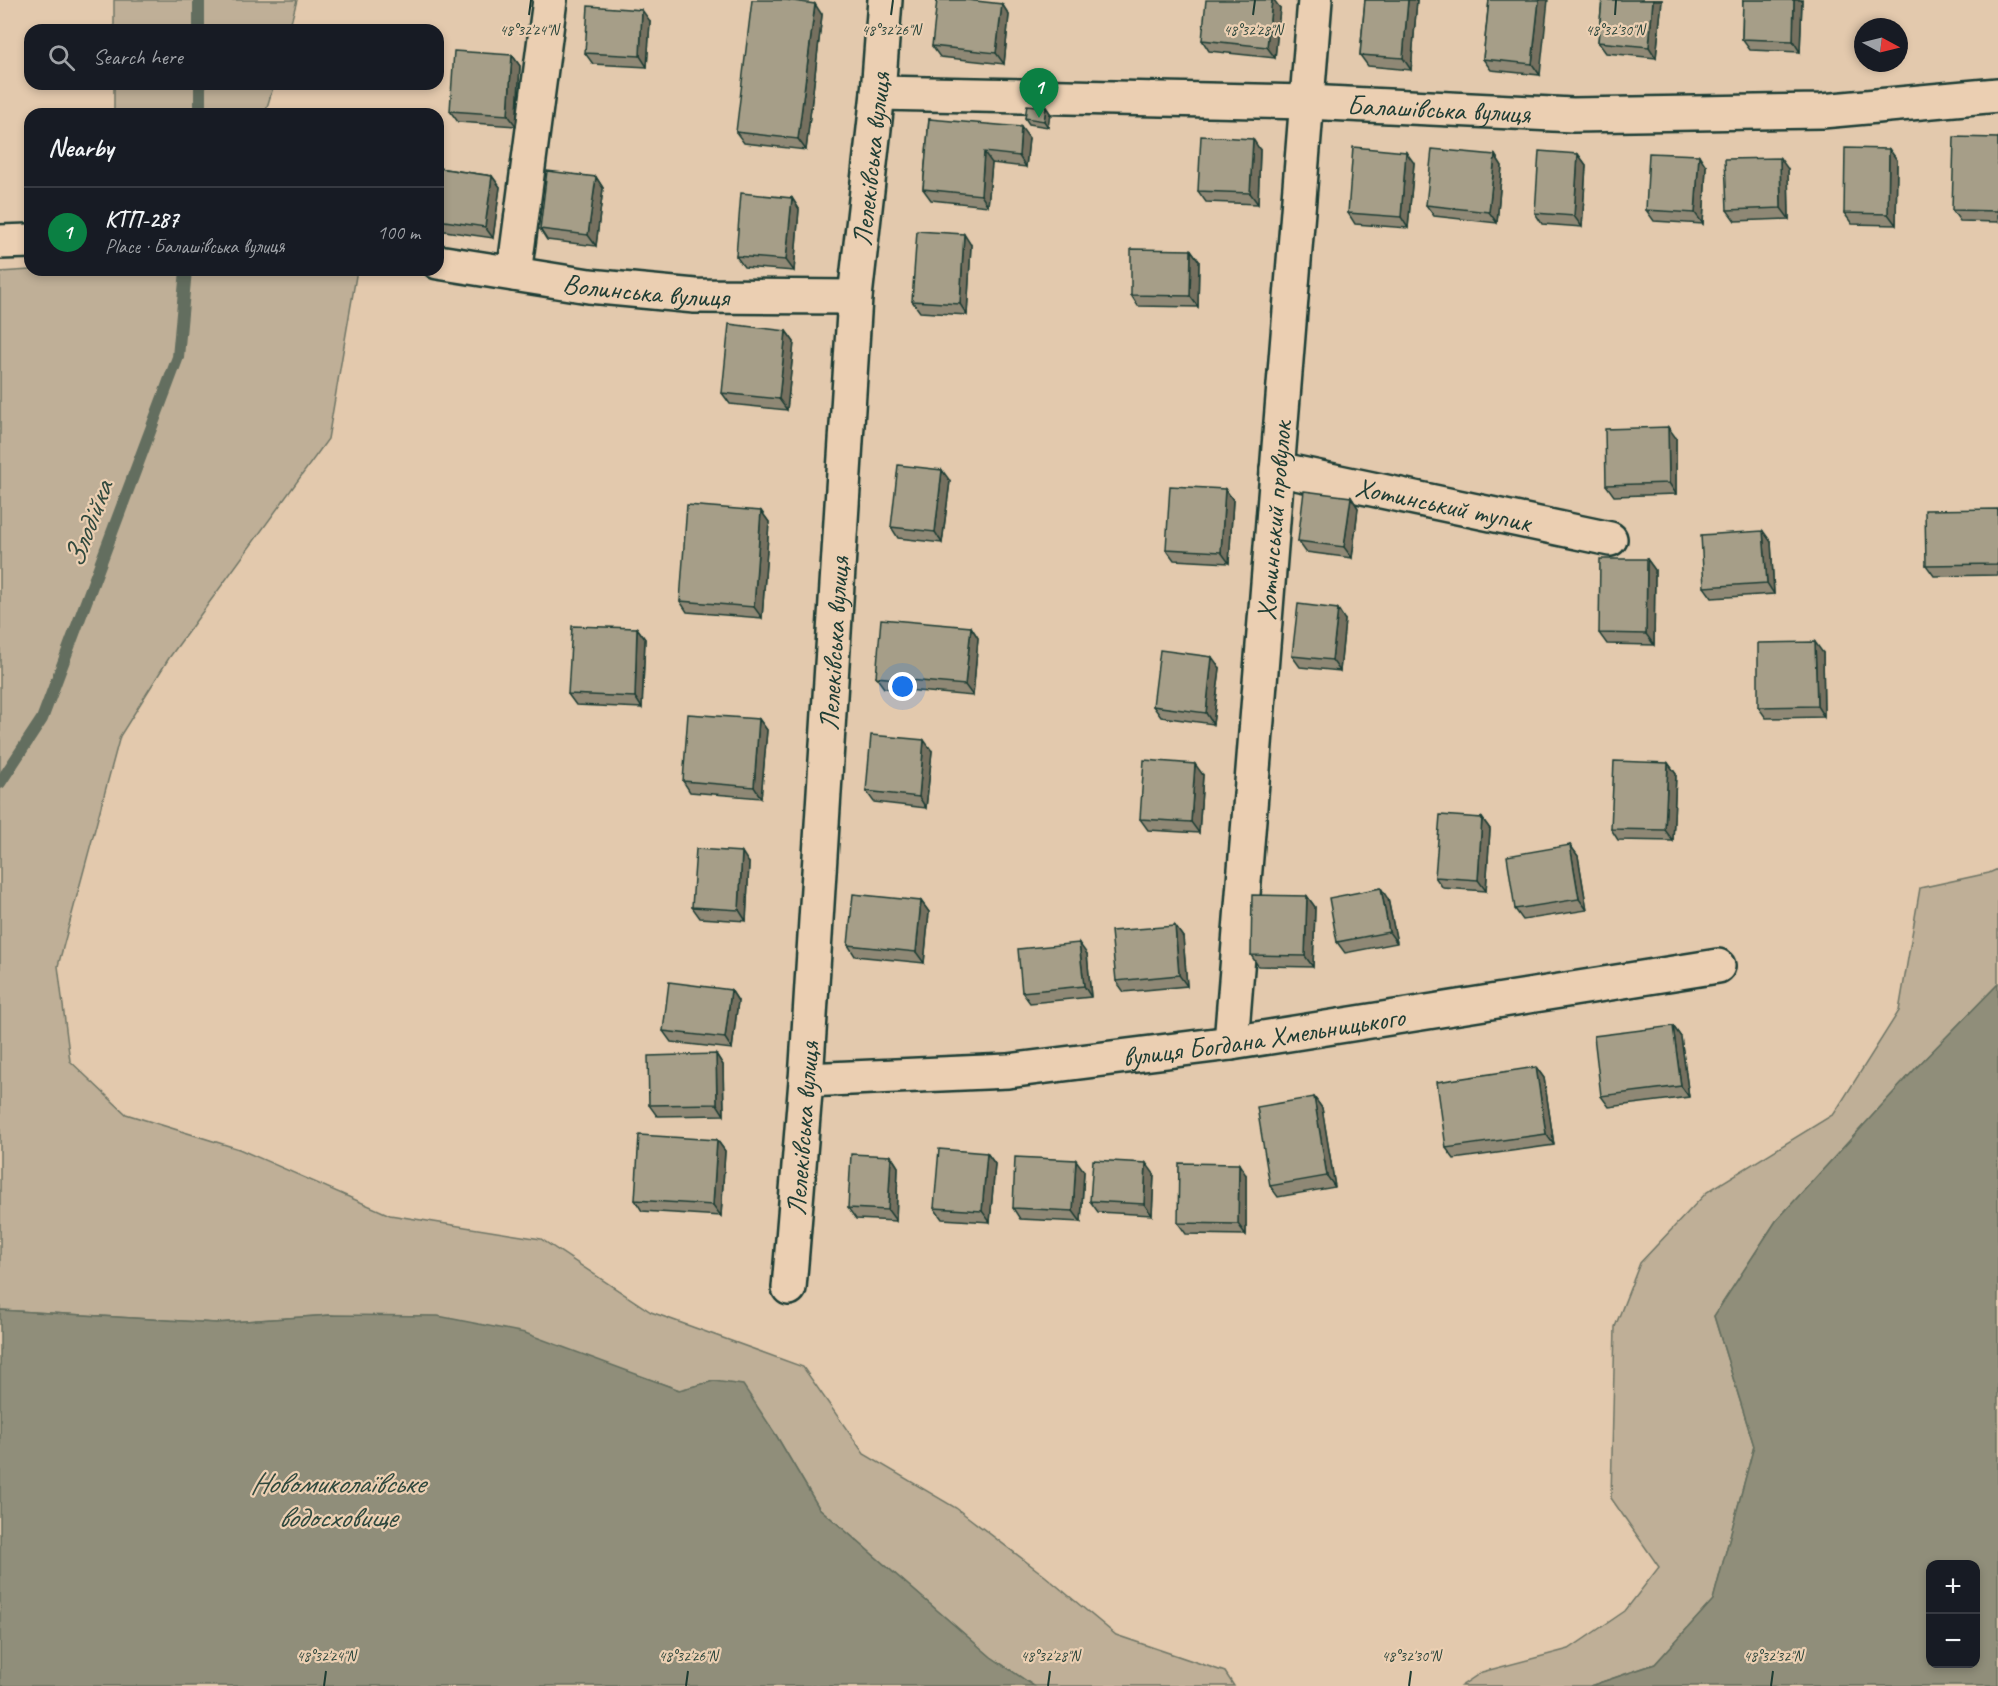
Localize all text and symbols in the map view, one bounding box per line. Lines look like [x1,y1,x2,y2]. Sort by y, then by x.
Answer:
north arrow [1854,18,1908,72]
text: 48°32'24"N [499,21,562,40]
text: 48°32'26"N [861,21,924,40]
text: 48°32'28"N [1223,21,1286,40]
text: 48°32'30"N [1585,21,1648,40]
search box [24,24,444,90]
icon: search [45,41,78,74]
text: Search here [93,43,183,71]
pin: 1 [1020,68,1058,118]
street label: Лелеківська вулиця [843,70,897,248]
street label: Балашівська вулиця [1346,87,1532,130]
text: Nearby [48,131,113,164]
text: КТП-287 [105,206,178,234]
text: 1 [63,220,72,245]
text: 100 m [377,220,420,245]
text: Place · Балашівська вулиця [105,234,285,259]
street label: Волинська вулиця [560,265,731,314]
street label: Хотинський провулок [1248,417,1299,622]
street label: Хотинський тупик [1352,468,1536,540]
water label: Злодійка [54,473,123,572]
street label: Лелеківська вулиця [810,555,856,732]
your location [888,672,917,701]
street label: вулиця Богдана Хмельницького [1120,998,1409,1074]
street label: Лелеківська вулиця [777,1040,826,1217]
water label: Новомиколаївське водосховище [250,1464,428,1536]
map controls [1926,1560,1980,1668]
button: + [1926,1560,1980,1614]
button: − [1926,1614,1980,1668]
text: 48°32'24"N [296,1647,359,1666]
text: 48°32'26"N [658,1647,721,1666]
text: 48°32'28"N [1020,1647,1083,1666]
text: 48°32'30"N [1381,1647,1444,1666]
text: 48°32'32"N [1743,1647,1806,1666]

